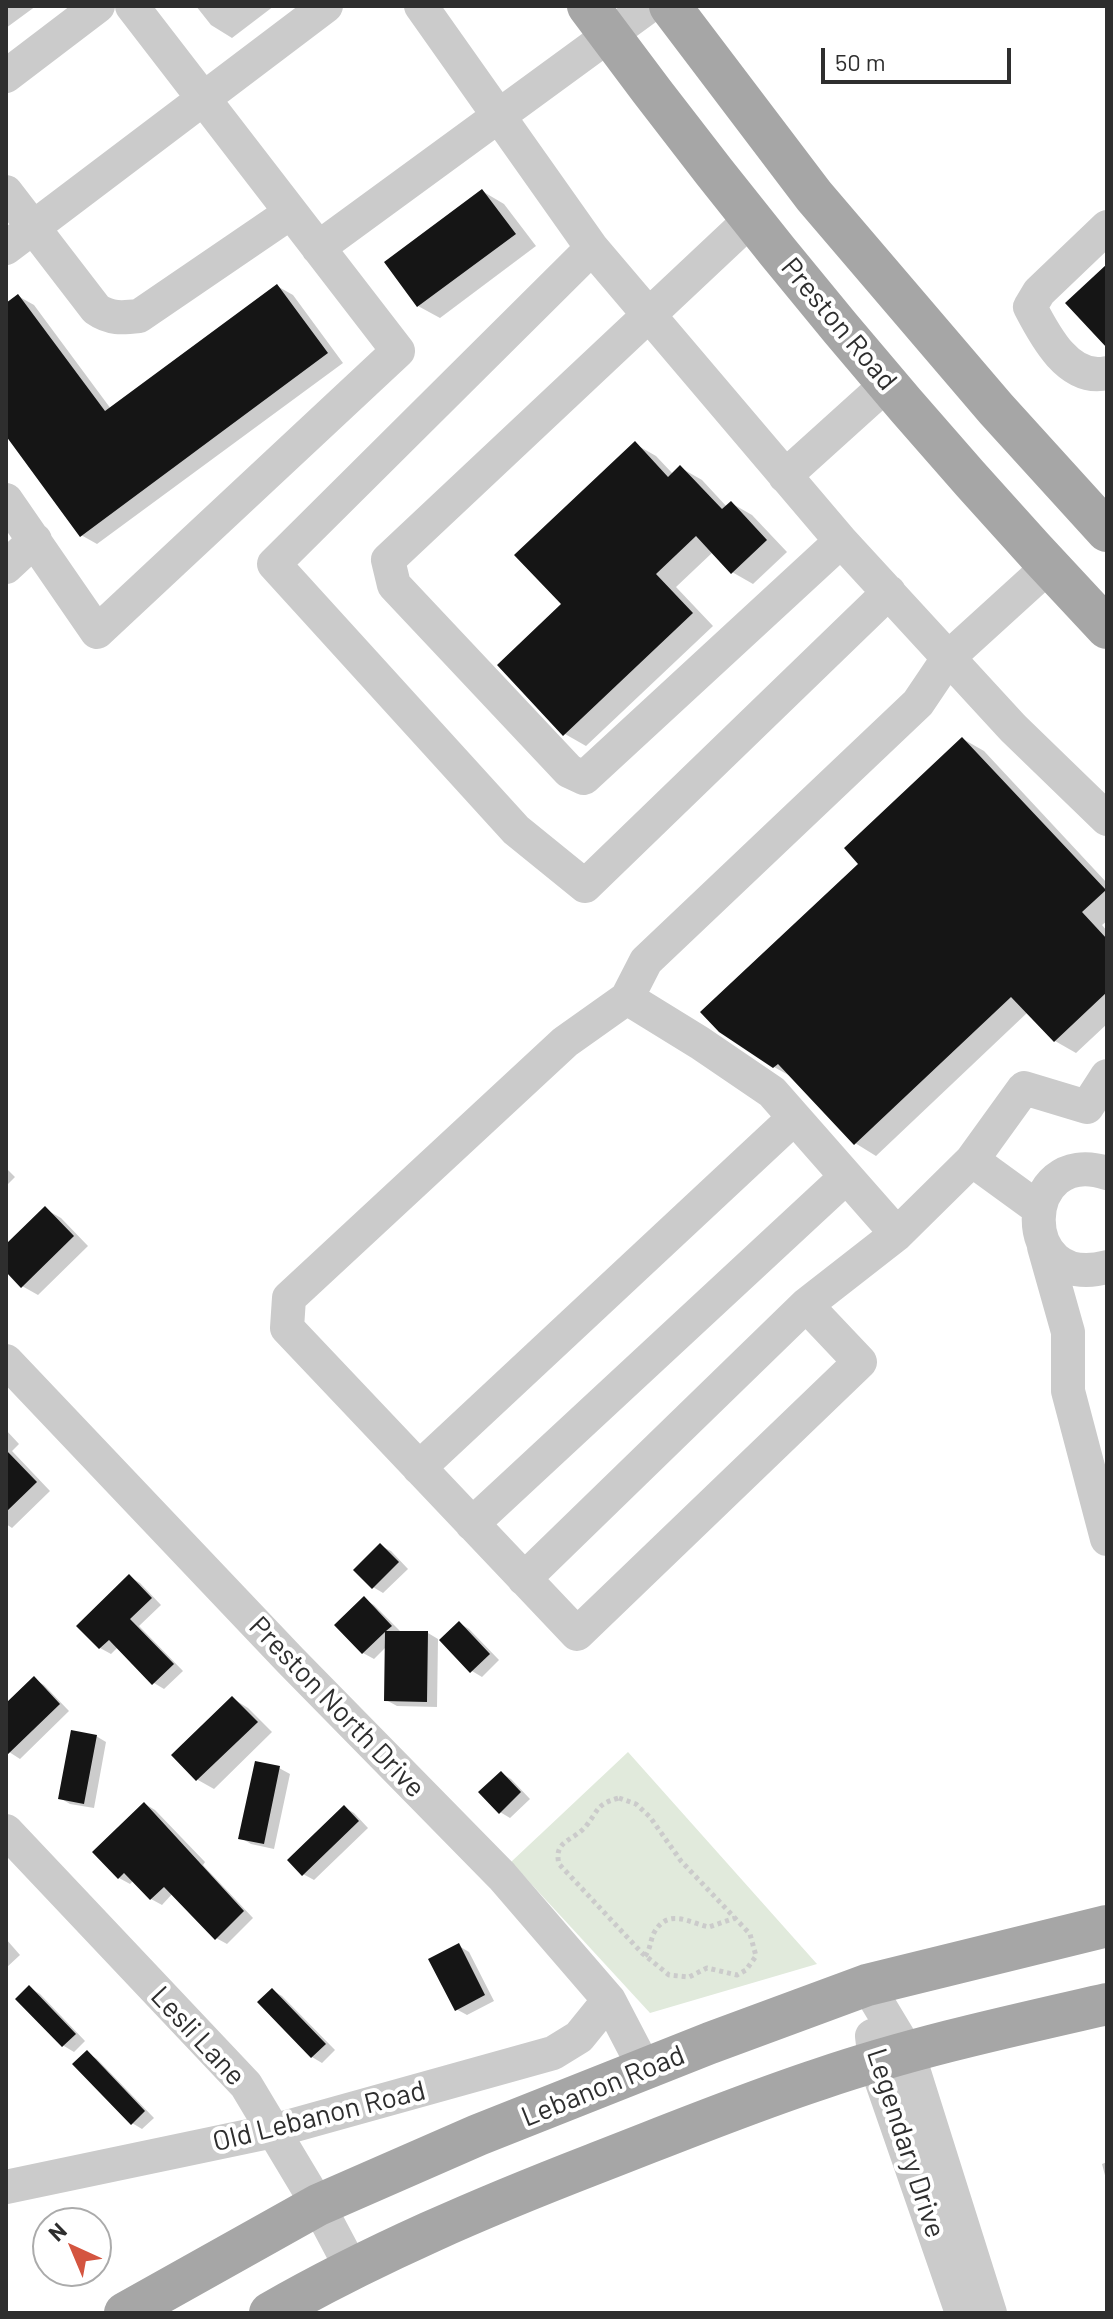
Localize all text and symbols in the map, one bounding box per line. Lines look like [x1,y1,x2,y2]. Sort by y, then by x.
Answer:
scale bar [825,32,1015,82]
text: 50 m [835,47,886,76]
street label: Preston Road [774,251,904,397]
street label: Preston North Drive [242,1610,432,1804]
street label: Lesli Lane [144,1979,252,2093]
street label: Lebanon Road [516,2038,690,2134]
street label: Legendary Drive [860,2044,952,2242]
street label: Old Lebanon Road [209,2073,429,2159]
north arrow [32,2207,112,2287]
text: N [42,2217,71,2246]

